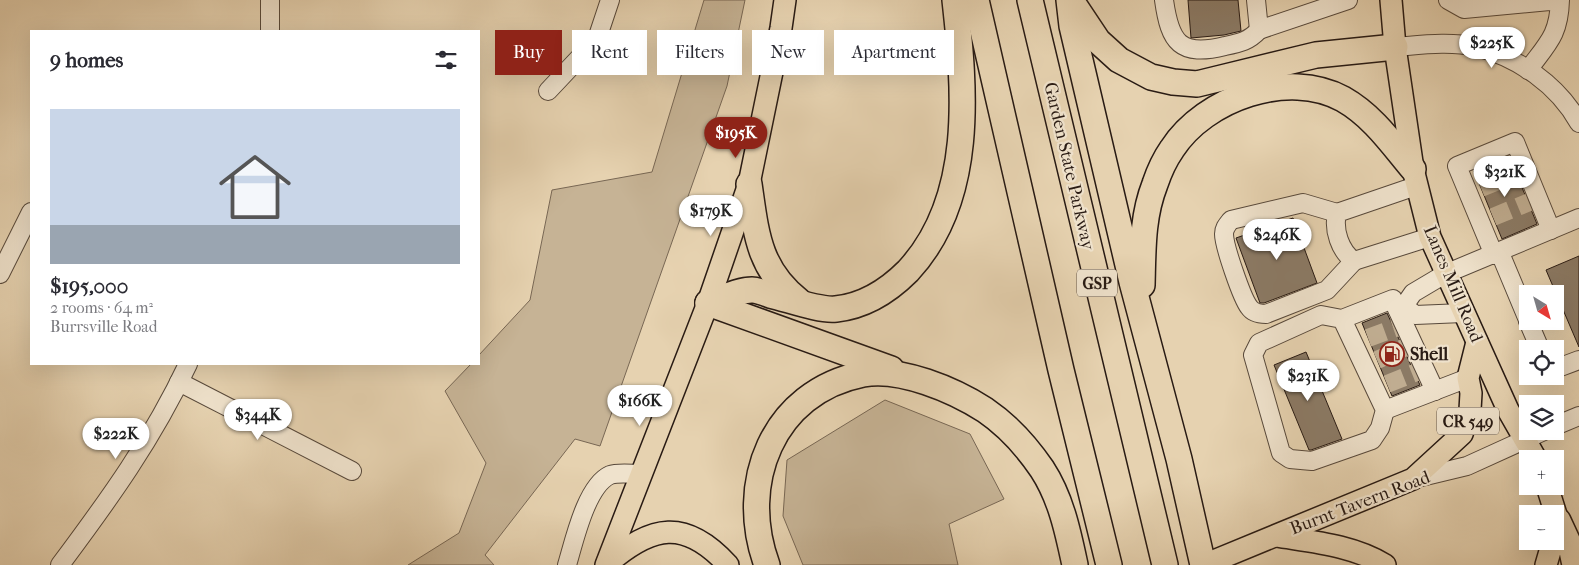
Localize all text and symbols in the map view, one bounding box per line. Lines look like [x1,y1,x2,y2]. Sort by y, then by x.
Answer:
pin: $225K [1457,27,1527,69]
chip: Buy [495,30,562,75]
chip: Rent [572,30,647,75]
chip: Filters [657,30,742,75]
chip: New [752,30,824,75]
chip: Apartment [834,30,954,75]
text: $225K [1470,33,1514,52]
icon: filters [432,46,460,74]
text: 9 homes [50,48,123,72]
street label: Garden State Parkway [1039,80,1099,253]
pin: $195K [701,116,771,159]
text: $195K [715,123,757,142]
icon: home [210,142,300,232]
pin: $321K [1470,156,1540,198]
text: $321K [1485,162,1525,181]
pin: $179K [676,194,746,237]
text: $179K [690,201,732,220]
pin: $246K [1242,218,1312,261]
street label: Lanes Mill Road [1419,223,1487,346]
text: $246K [1254,225,1300,244]
road number: GSP [1077,270,1117,296]
text: $195,000 [50,274,128,298]
north arrow [1519,285,1564,330]
map controls [1519,285,1564,550]
text: 2 rooms · 64 m² [50,298,153,317]
text: Burrsville Road [50,317,157,336]
button: locate [1519,340,1564,385]
fuel station icon: Shell [1379,341,1405,367]
place label: Shell [1410,344,1449,365]
pin: $231K [1273,360,1343,402]
text: $231K [1288,366,1328,385]
pin: $166K [605,384,675,427]
text: $166K [618,391,662,410]
button: layers [1519,395,1564,440]
pin: $344K [223,398,293,441]
text: $344K [235,405,281,424]
road number: CR 549 [1437,408,1499,434]
pin: $222K [81,418,151,460]
text: $222K [93,424,139,443]
button: + [1519,450,1564,495]
street label: Burnt Tavern Road [1287,467,1433,539]
button: − [1519,505,1564,550]

